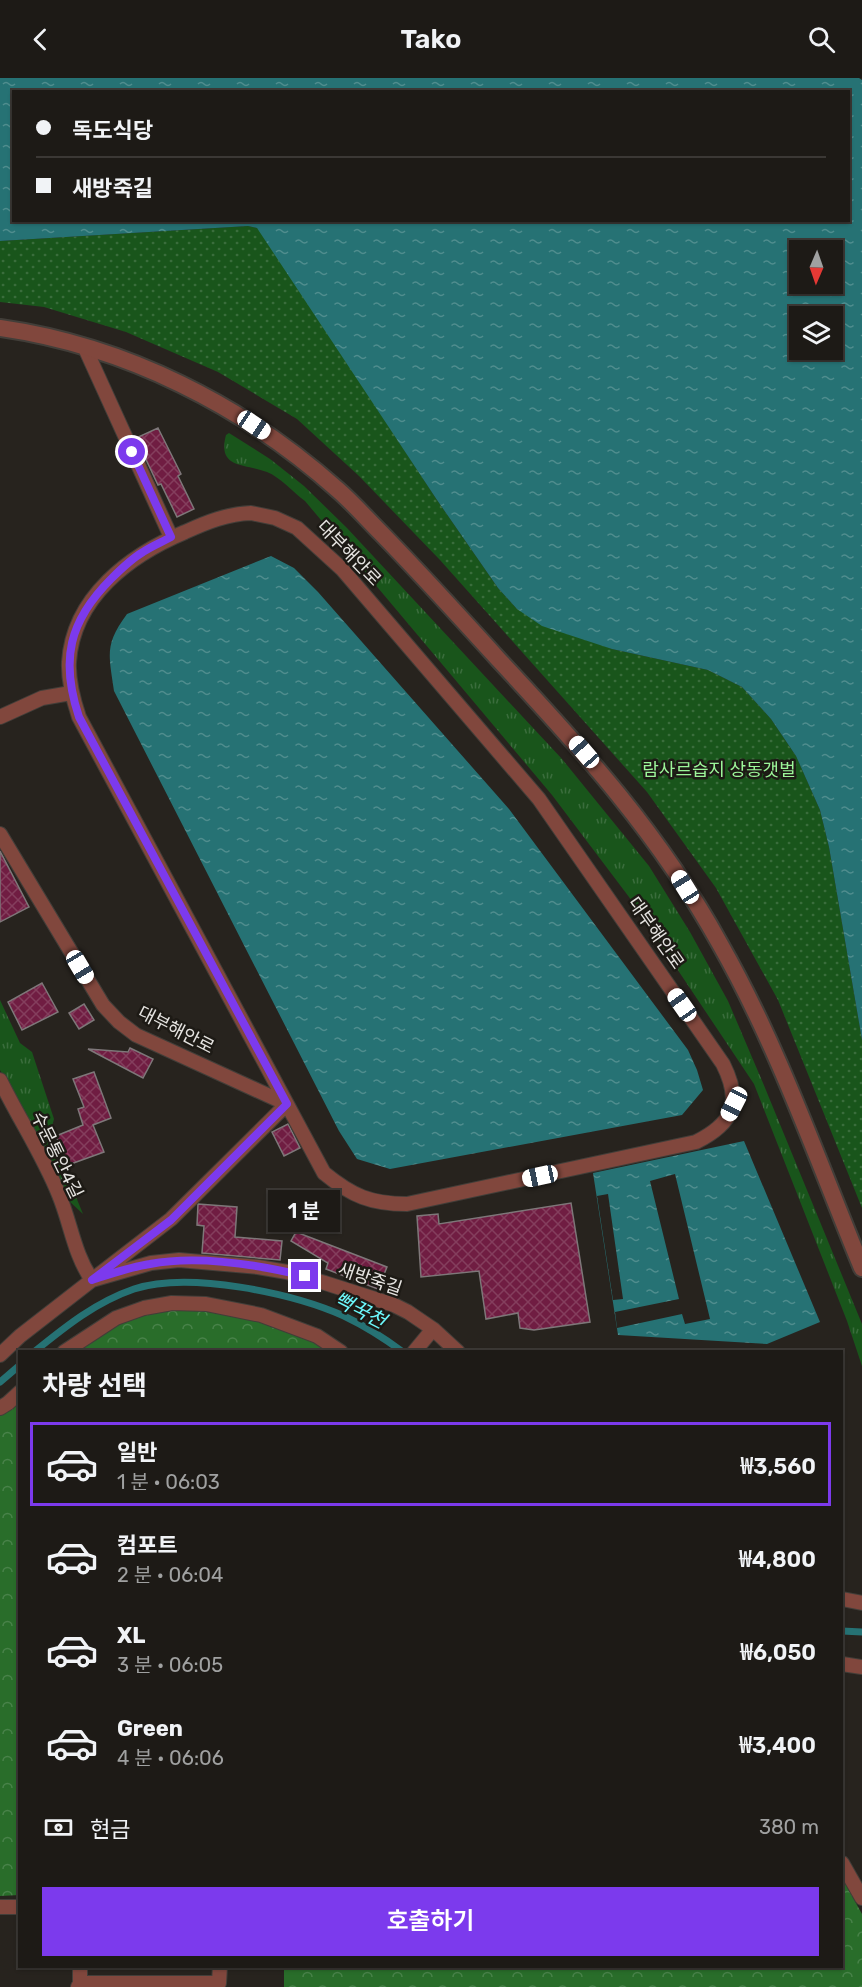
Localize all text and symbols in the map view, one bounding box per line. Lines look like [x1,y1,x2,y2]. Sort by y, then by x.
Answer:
icon: back [24,23,57,56]
text: Tako [401,23,461,55]
icon: search [805,23,838,56]
text: 독도식당 [72,117,153,144]
text: 새방죽길 [72,175,153,202]
north arrow [789,240,843,294]
map controls [789,240,843,360]
button: layers [789,306,843,360]
car [234,407,274,443]
route start [118,438,145,465]
street label: 대부해안로 [312,516,386,590]
car [565,733,603,771]
park label: 람사르습지 상동갯벌 [642,759,796,781]
car [668,867,702,907]
street label: 대부해안로 [623,893,689,973]
car [63,947,97,987]
car [664,985,700,1025]
street label: 대부해안로 [134,1001,218,1059]
car [718,1084,750,1124]
street label: 수문통안4길 [27,1108,87,1202]
car [521,1163,559,1189]
callout: 1 분 [269,1189,341,1231]
text: 1 분 [288,1199,320,1223]
street label: 새방죽길 [335,1258,405,1300]
route end [291,1262,318,1289]
water label: 뻑꾹천 [330,1287,392,1334]
text: 차량 선택 [42,1370,147,1402]
icon: car [45,1437,99,1491]
text: 일반 [117,1439,157,1466]
text: ₩3,560 [740,1453,816,1480]
text: 1 분 · 06:03 [117,1470,220,1494]
icon: car [45,1530,99,1584]
text: 컴포트 [117,1532,178,1559]
text: ₩4,800 [739,1546,816,1573]
text: 2 분 · 06:04 [117,1563,223,1587]
text: XL [117,1622,145,1649]
icon: car [45,1623,99,1677]
text: ₩6,050 [740,1639,816,1666]
text: 3 분 · 06:05 [117,1653,223,1677]
text: Green [117,1715,183,1742]
icon: car [45,1716,99,1770]
text: ₩3,400 [739,1732,816,1759]
text: 4 분 · 06:06 [117,1746,224,1770]
icon: cash [42,1811,75,1844]
text: 380 m [759,1815,819,1839]
text: 현금 [90,1816,130,1843]
button: 호출하기 [42,1887,819,1956]

